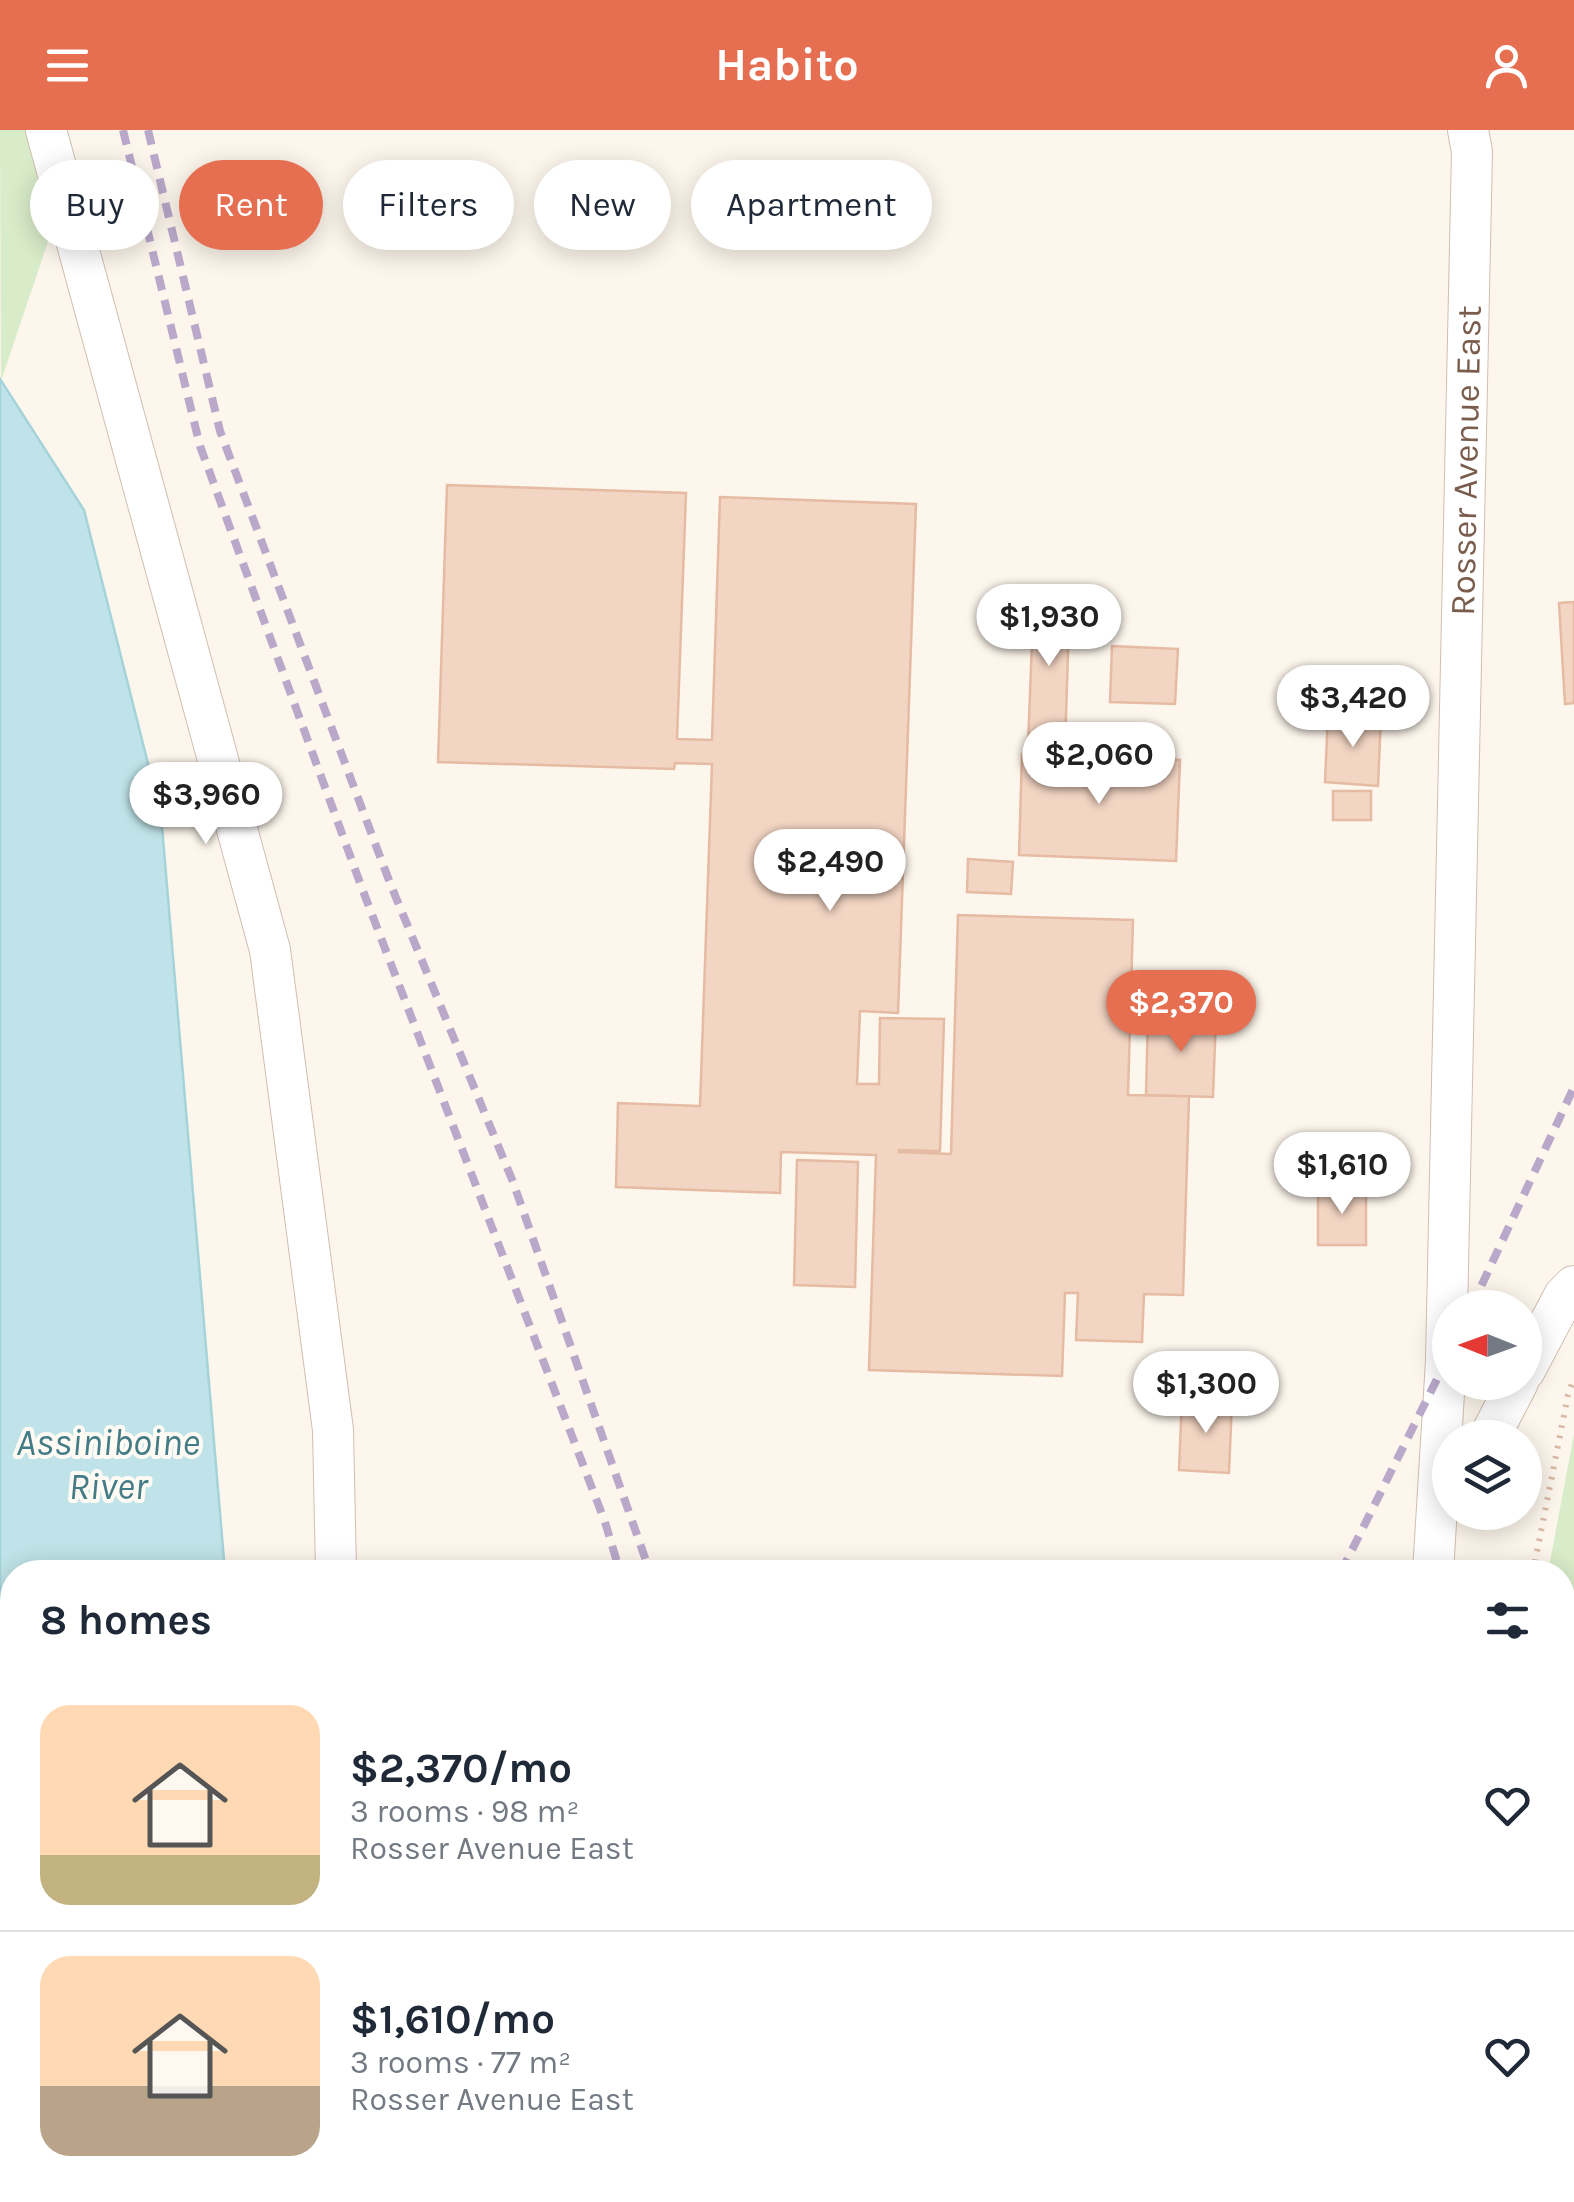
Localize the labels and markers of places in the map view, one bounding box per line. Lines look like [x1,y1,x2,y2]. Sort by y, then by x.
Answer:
pin: $1,930 [968,584,1130,669]
pin: $3,420 [1272,665,1434,750]
pin: $2,060 [1018,722,1180,807]
pin: $3,960 [125,762,287,847]
pin: $2,490 [749,829,911,914]
pin: $2,370 [1100,970,1262,1055]
pin: $1,610 [1261,1132,1423,1217]
pin: $1,300 [1125,1351,1287,1436]

